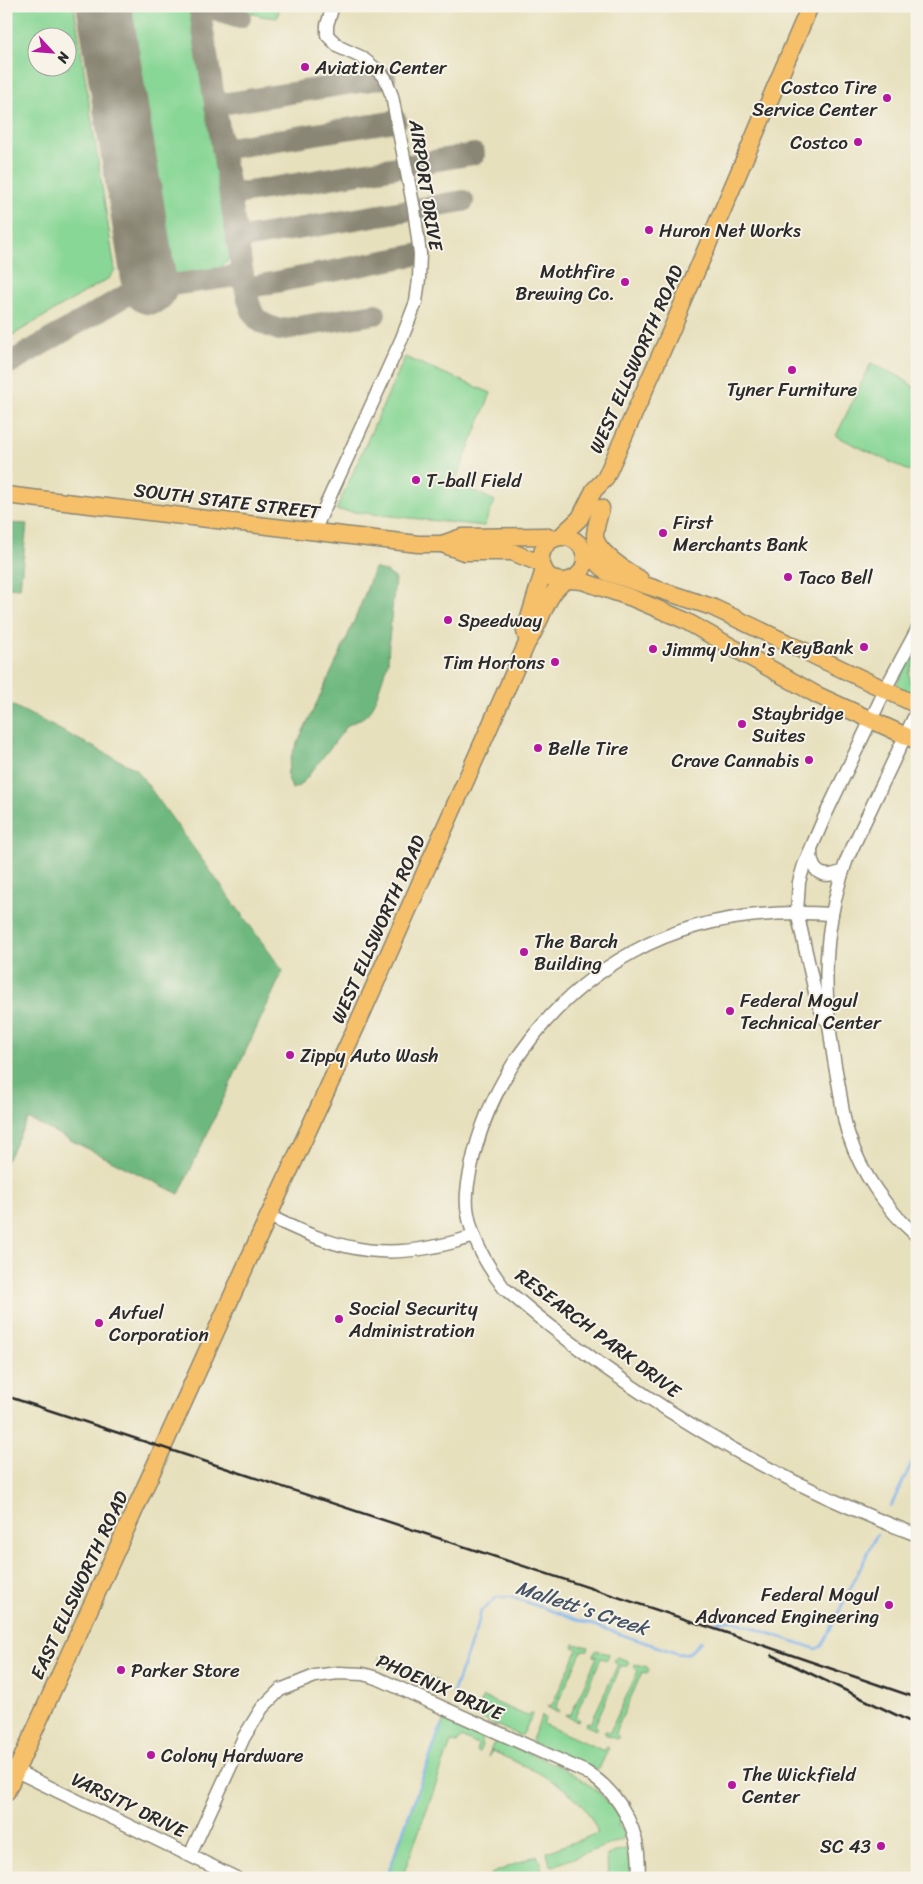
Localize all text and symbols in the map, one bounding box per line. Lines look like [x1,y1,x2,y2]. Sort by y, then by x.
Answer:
north arrow [28,28,78,78]
text: N [50,47,77,68]
place label: Aviation Center [314,51,448,84]
marker: Aviation Center [299,61,311,73]
place label: Costco Tire Service Center [752,71,878,126]
marker: Costco Tire Service Center [881,92,893,104]
street label: AIRPORT DRIVE [399,116,453,254]
place label: Costco [790,126,848,159]
marker: Costco [852,136,864,148]
place label: Huron Net Works [659,214,801,247]
marker: Huron Net Works [643,224,655,236]
place label: Mothfire Brewing Co. [515,255,615,310]
street label: WEST ELLSWORTH ROAD [580,259,693,459]
marker: Mothfire Brewing Co. [619,276,631,288]
marker: Tyner Furniture [786,364,798,376]
place label: Tyner Furniture [727,373,858,406]
place label: T-ball Field [426,464,522,497]
street label: SOUTH STATE STREET [132,473,323,529]
marker: T-ball Field [410,474,422,486]
place label: First Merchants Bank [673,506,808,561]
marker: First Merchants Bank [657,527,669,539]
place label: Taco Bell [798,561,873,594]
marker: Taco Bell [782,571,794,583]
place label: Speedway [458,604,542,637]
marker: Speedway [442,614,454,626]
place label: KeyBank [781,631,854,664]
place label: Jimmy John's [662,633,775,666]
marker: KeyBank [858,641,870,653]
marker: Jimmy John's [647,643,659,655]
place label: Tim Hortons [443,646,545,679]
marker: Tim Hortons [549,656,561,668]
place label: Staybridge Suites [752,697,844,752]
marker: Staybridge Suites [736,718,748,730]
place label: Belle Tire [548,732,628,765]
marker: Belle Tire [532,742,544,754]
place label: Crave Cannabis [672,744,799,777]
marker: Crave Cannabis [803,754,815,766]
street label: WEST ELLSWORTH ROAD [322,829,435,1029]
place label: The Barch Building [534,925,618,980]
marker: The Barch Building [518,946,530,958]
place label: Federal Mogul Technical Center [740,984,882,1039]
marker: Federal Mogul Technical Center [724,1005,736,1017]
place label: Zippy Auto Wash [300,1039,439,1072]
marker: Zippy Auto Wash [284,1049,296,1061]
street label: RESEARCH PARK DRIVE [508,1260,689,1407]
place label: Social Security Administration [348,1292,478,1347]
place label: Avfuel Corporation [108,1296,209,1351]
marker: Social Security Administration [333,1313,345,1325]
marker: Avfuel Corporation [93,1317,105,1329]
street label: EAST ELLSWORTH ROAD [21,1485,138,1685]
water label: Mallett's Creek [511,1570,655,1647]
place label: Federal Mogul Advanced Engineering [694,1578,880,1633]
marker: Federal Mogul Advanced Engineering [883,1599,895,1611]
street label: PHOENIX DRIVE [371,1644,510,1730]
place label: Parker Store [131,1654,240,1687]
marker: Parker Store [115,1664,127,1676]
place label: Colony Hardware [161,1739,304,1772]
marker: Colony Hardware [145,1749,157,1761]
place label: The Wickfield Center [742,1758,857,1813]
street label: VARSITY DRIVE [66,1763,194,1848]
marker: The Wickfield Center [726,1779,738,1791]
place label: SC 43 [820,1830,872,1863]
marker: SC 43 [875,1840,887,1852]

